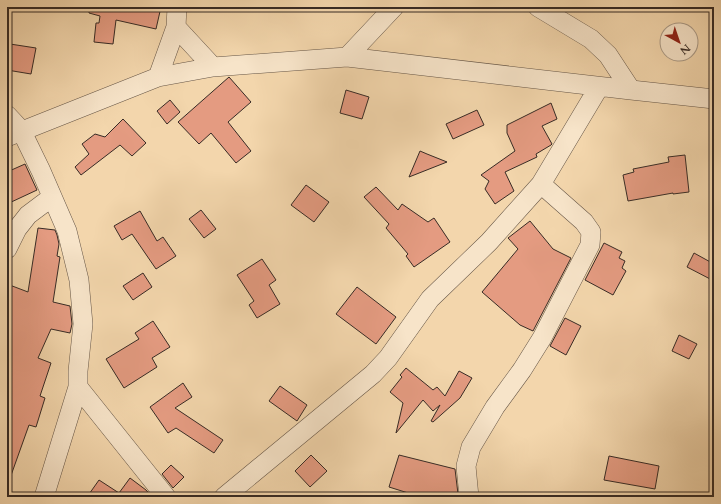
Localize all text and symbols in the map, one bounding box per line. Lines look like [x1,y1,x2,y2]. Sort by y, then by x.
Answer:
north arrow [659,22,699,62]
text: N [676,40,694,58]

